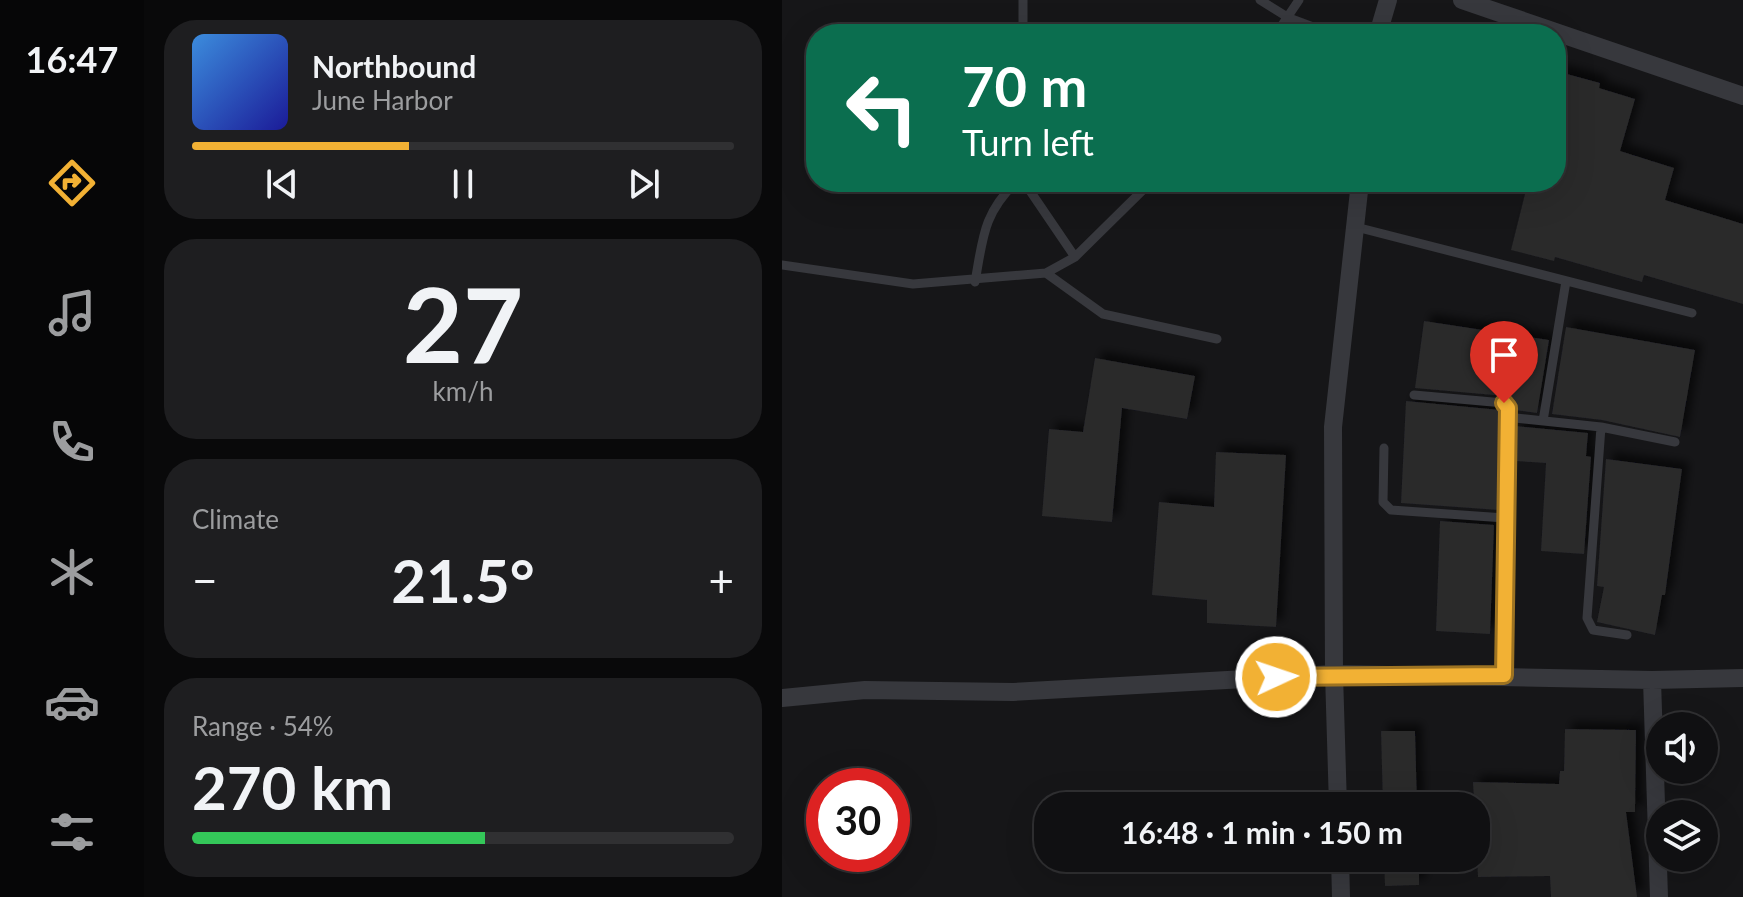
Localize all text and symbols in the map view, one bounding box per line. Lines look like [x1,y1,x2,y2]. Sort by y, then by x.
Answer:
text: 16:47 [26,37,118,81]
text: Northbound [312,48,476,84]
text: 70 m [962,52,1087,119]
icon: left [830,56,934,160]
text: June Harbor [312,84,453,116]
text: Turn left [962,120,1094,164]
icon: directions [44,155,100,211]
icon: previous [260,162,304,206]
icon: pause [441,162,485,206]
icon: next [622,162,666,206]
text: 27 [403,260,523,385]
icon: music [44,285,100,341]
pin [1470,321,1538,403]
icon: arrive [1482,333,1526,377]
text: km/h [433,375,493,407]
icon: phone [44,414,100,470]
text: Climate [192,503,279,535]
icon: climate [44,544,100,600]
text: 21.5° [391,544,535,616]
text: − [192,554,218,606]
text: + [708,554,734,606]
position arrow [1234,635,1318,719]
icon: car [44,674,100,730]
text: Range · 54% [192,710,334,742]
map controls [1646,712,1718,872]
button: sound [1646,712,1718,784]
text: 270 km [192,751,393,823]
speed limit sign: 30 [806,768,910,872]
button: layers [1646,800,1718,872]
icon: filters [44,804,100,860]
text: 16:48 · 1 min · 150 m [1121,814,1403,850]

